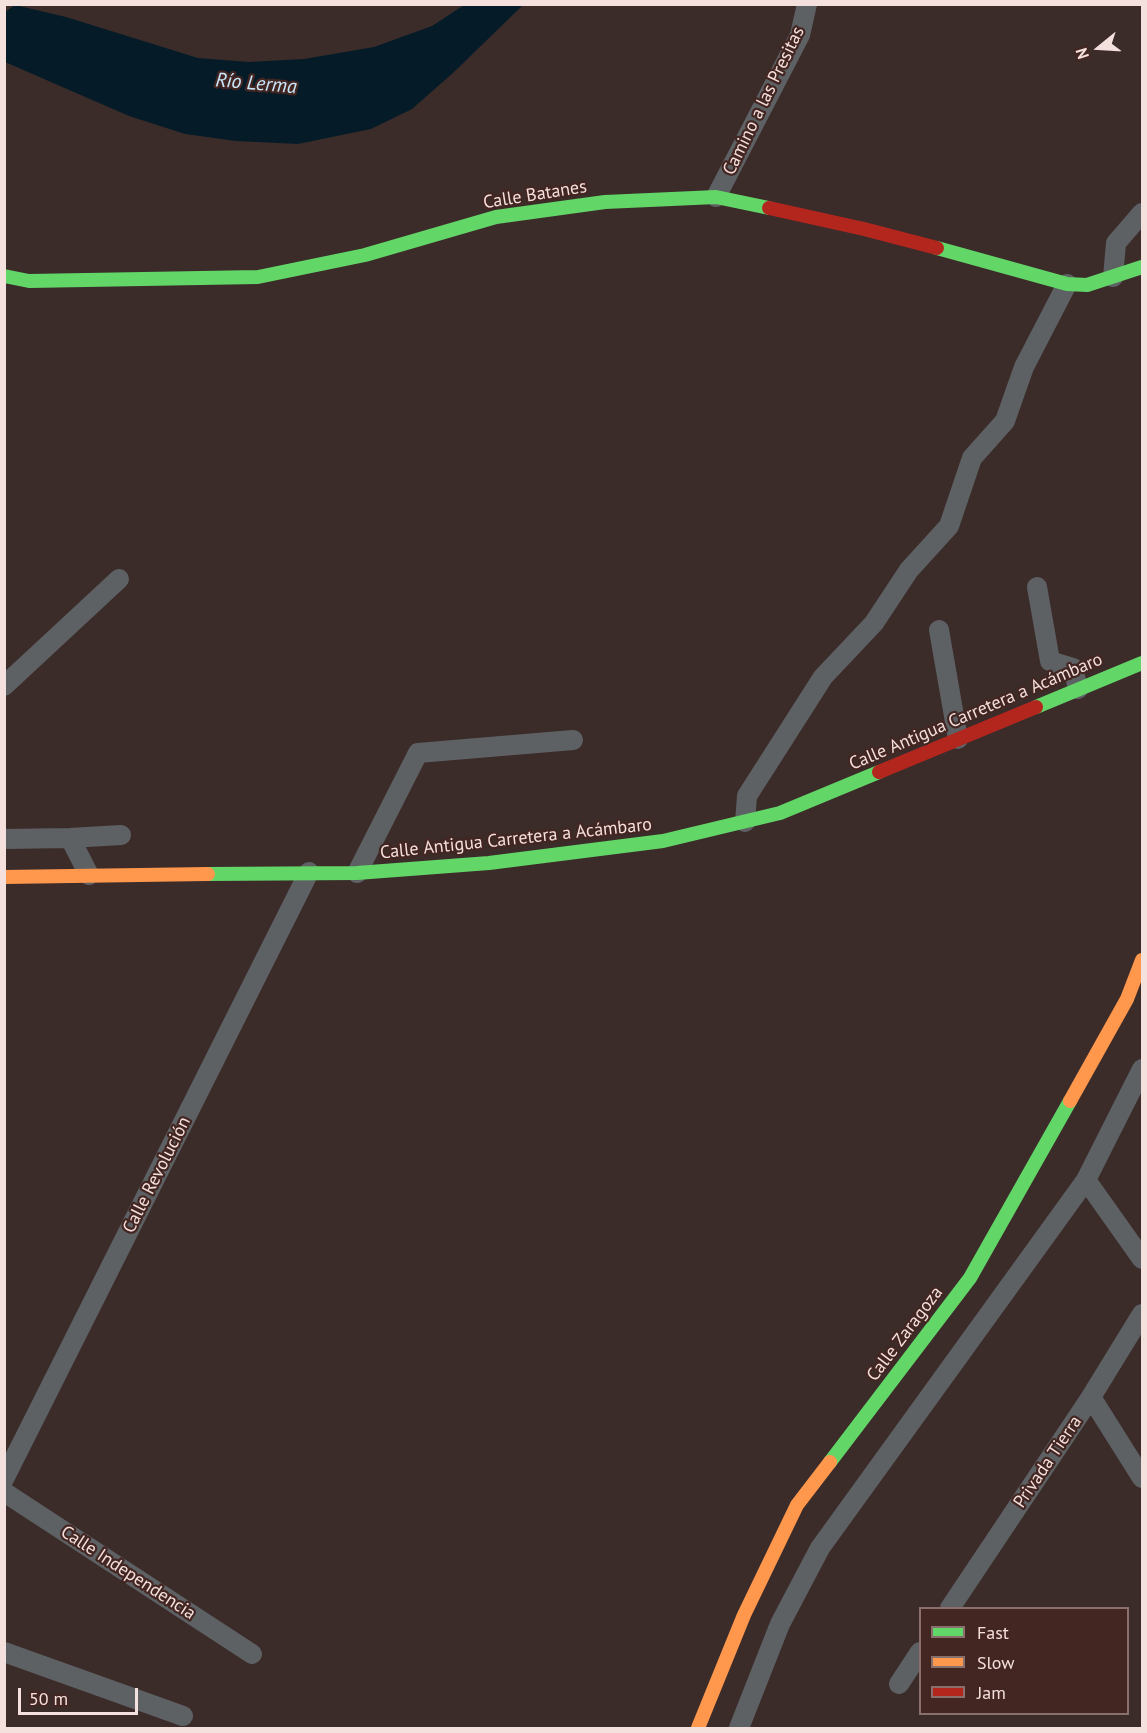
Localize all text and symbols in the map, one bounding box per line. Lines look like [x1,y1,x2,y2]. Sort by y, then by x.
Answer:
north arrow [1069,18,1129,78]
street label: Camino a las Presitas [719,23,809,179]
text: N [1071,45,1093,62]
water label: Río Lerma [214,68,298,100]
street label: Calle Batanes [482,176,588,214]
street label: Calle Antigua Carretera a Acámbaro [846,649,1106,775]
street label: Calle Antigua Carretera a Acámbaro [379,814,653,864]
street label: Calle Revolución [118,1113,196,1237]
street label: Calle Zaragoza [862,1282,948,1386]
street label: Privada Tierra [1009,1412,1087,1512]
street label: Calle Independencia [56,1521,200,1625]
legend [919,1607,1129,1715]
text: Fast [977,1621,1009,1644]
text: Slow [977,1651,1015,1674]
scale bar [21,1676,141,1714]
text: Jam [977,1681,1006,1704]
text: 50 m [29,1687,68,1710]

